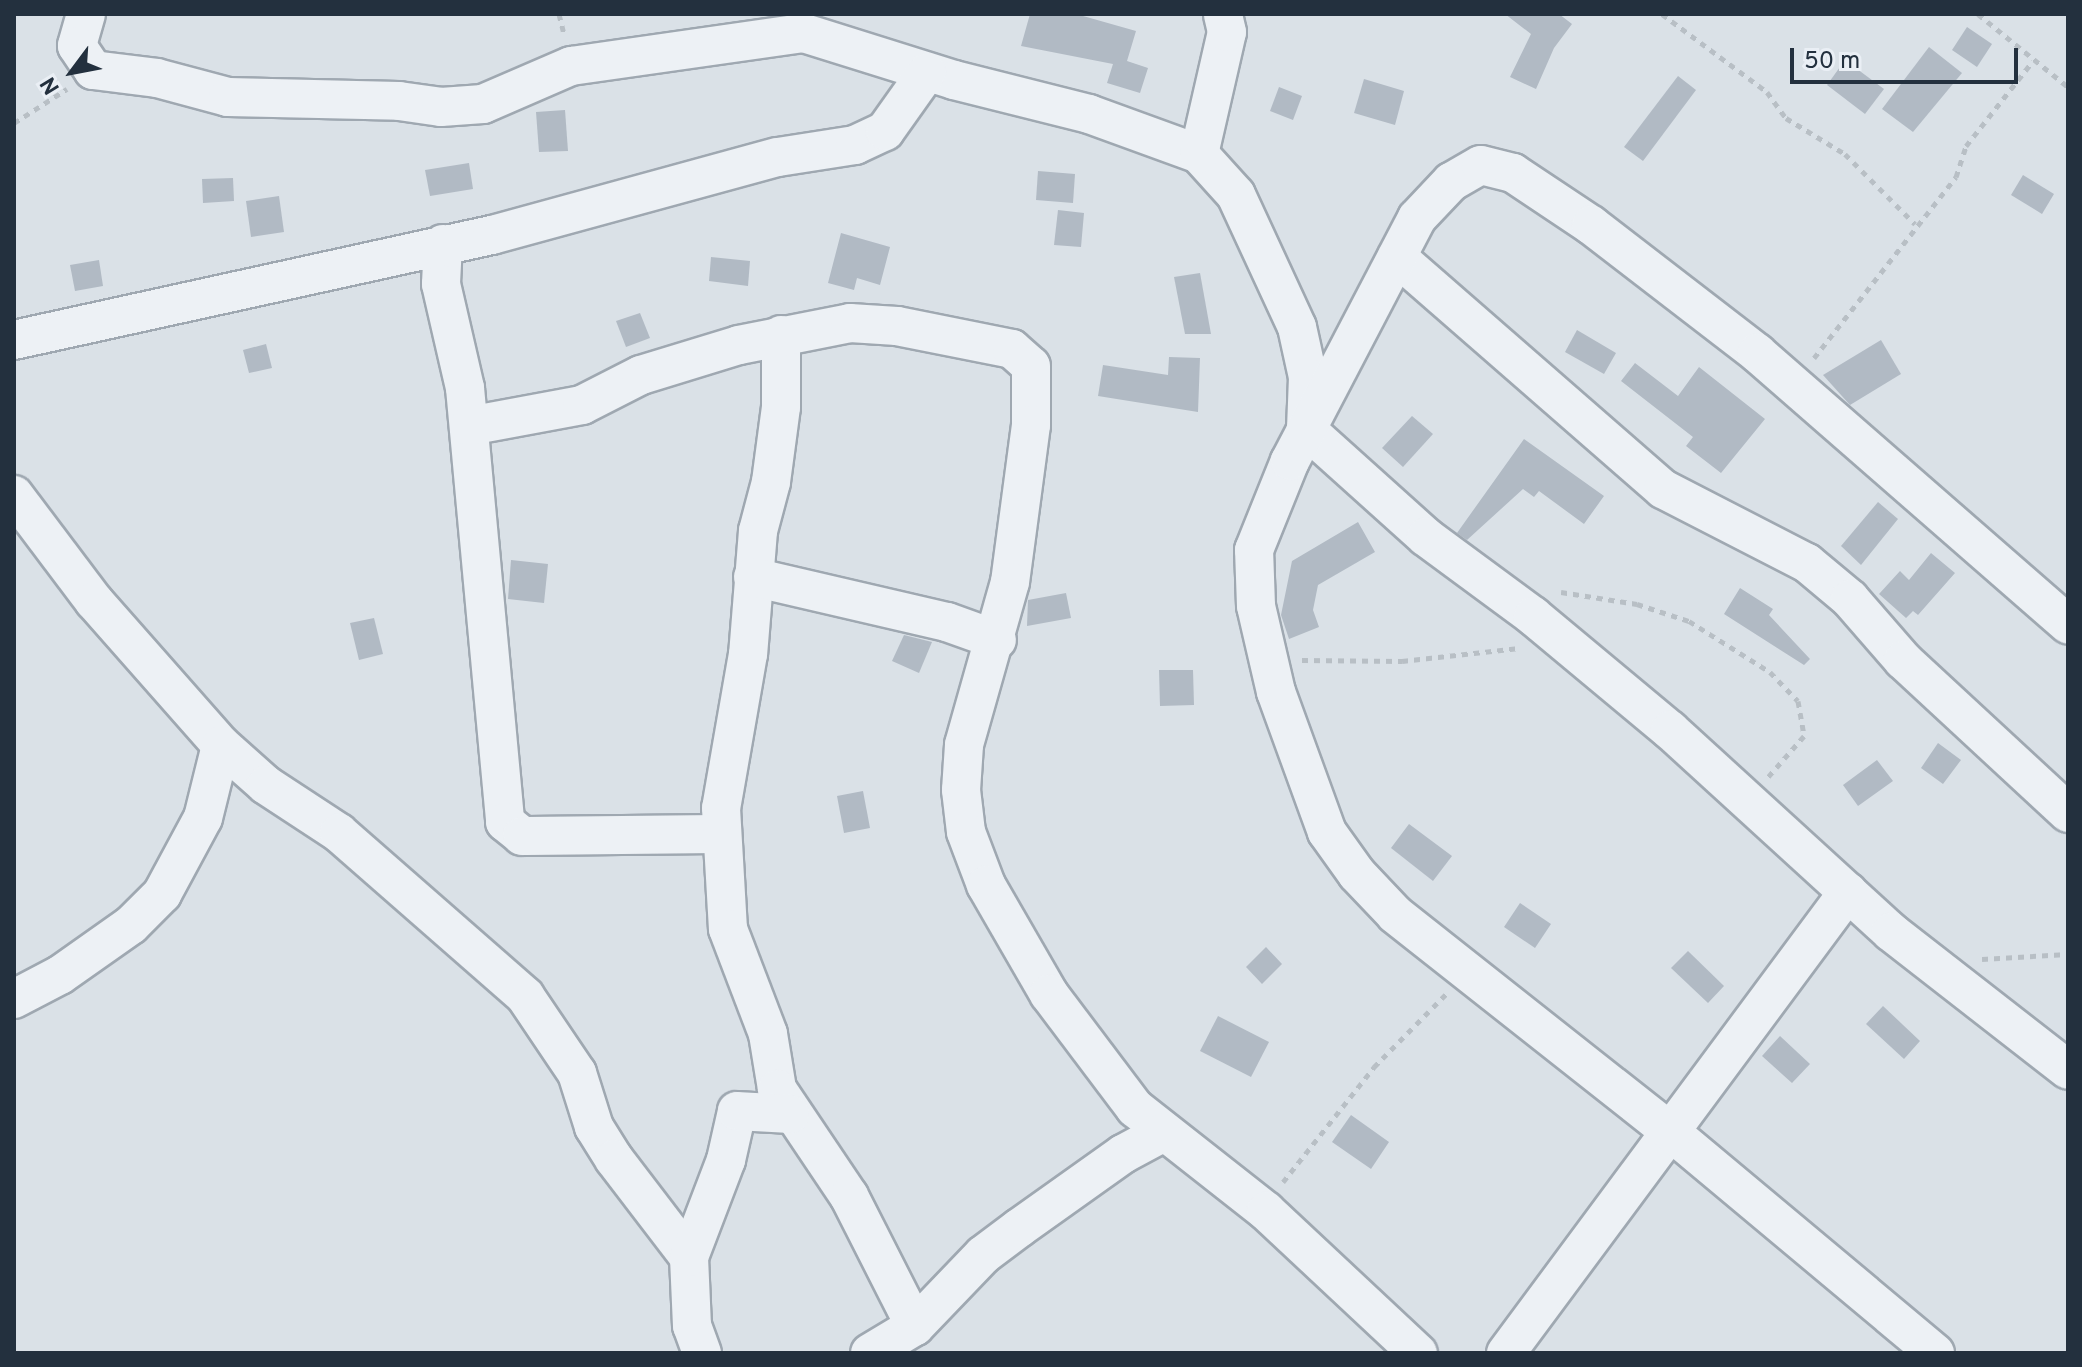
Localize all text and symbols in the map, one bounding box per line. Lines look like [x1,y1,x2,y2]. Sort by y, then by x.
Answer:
north arrow [32,32,112,112]
scale bar [1794,32,2022,82]
text: 50 m [1804,47,1860,77]
text: N [36,71,67,99]

